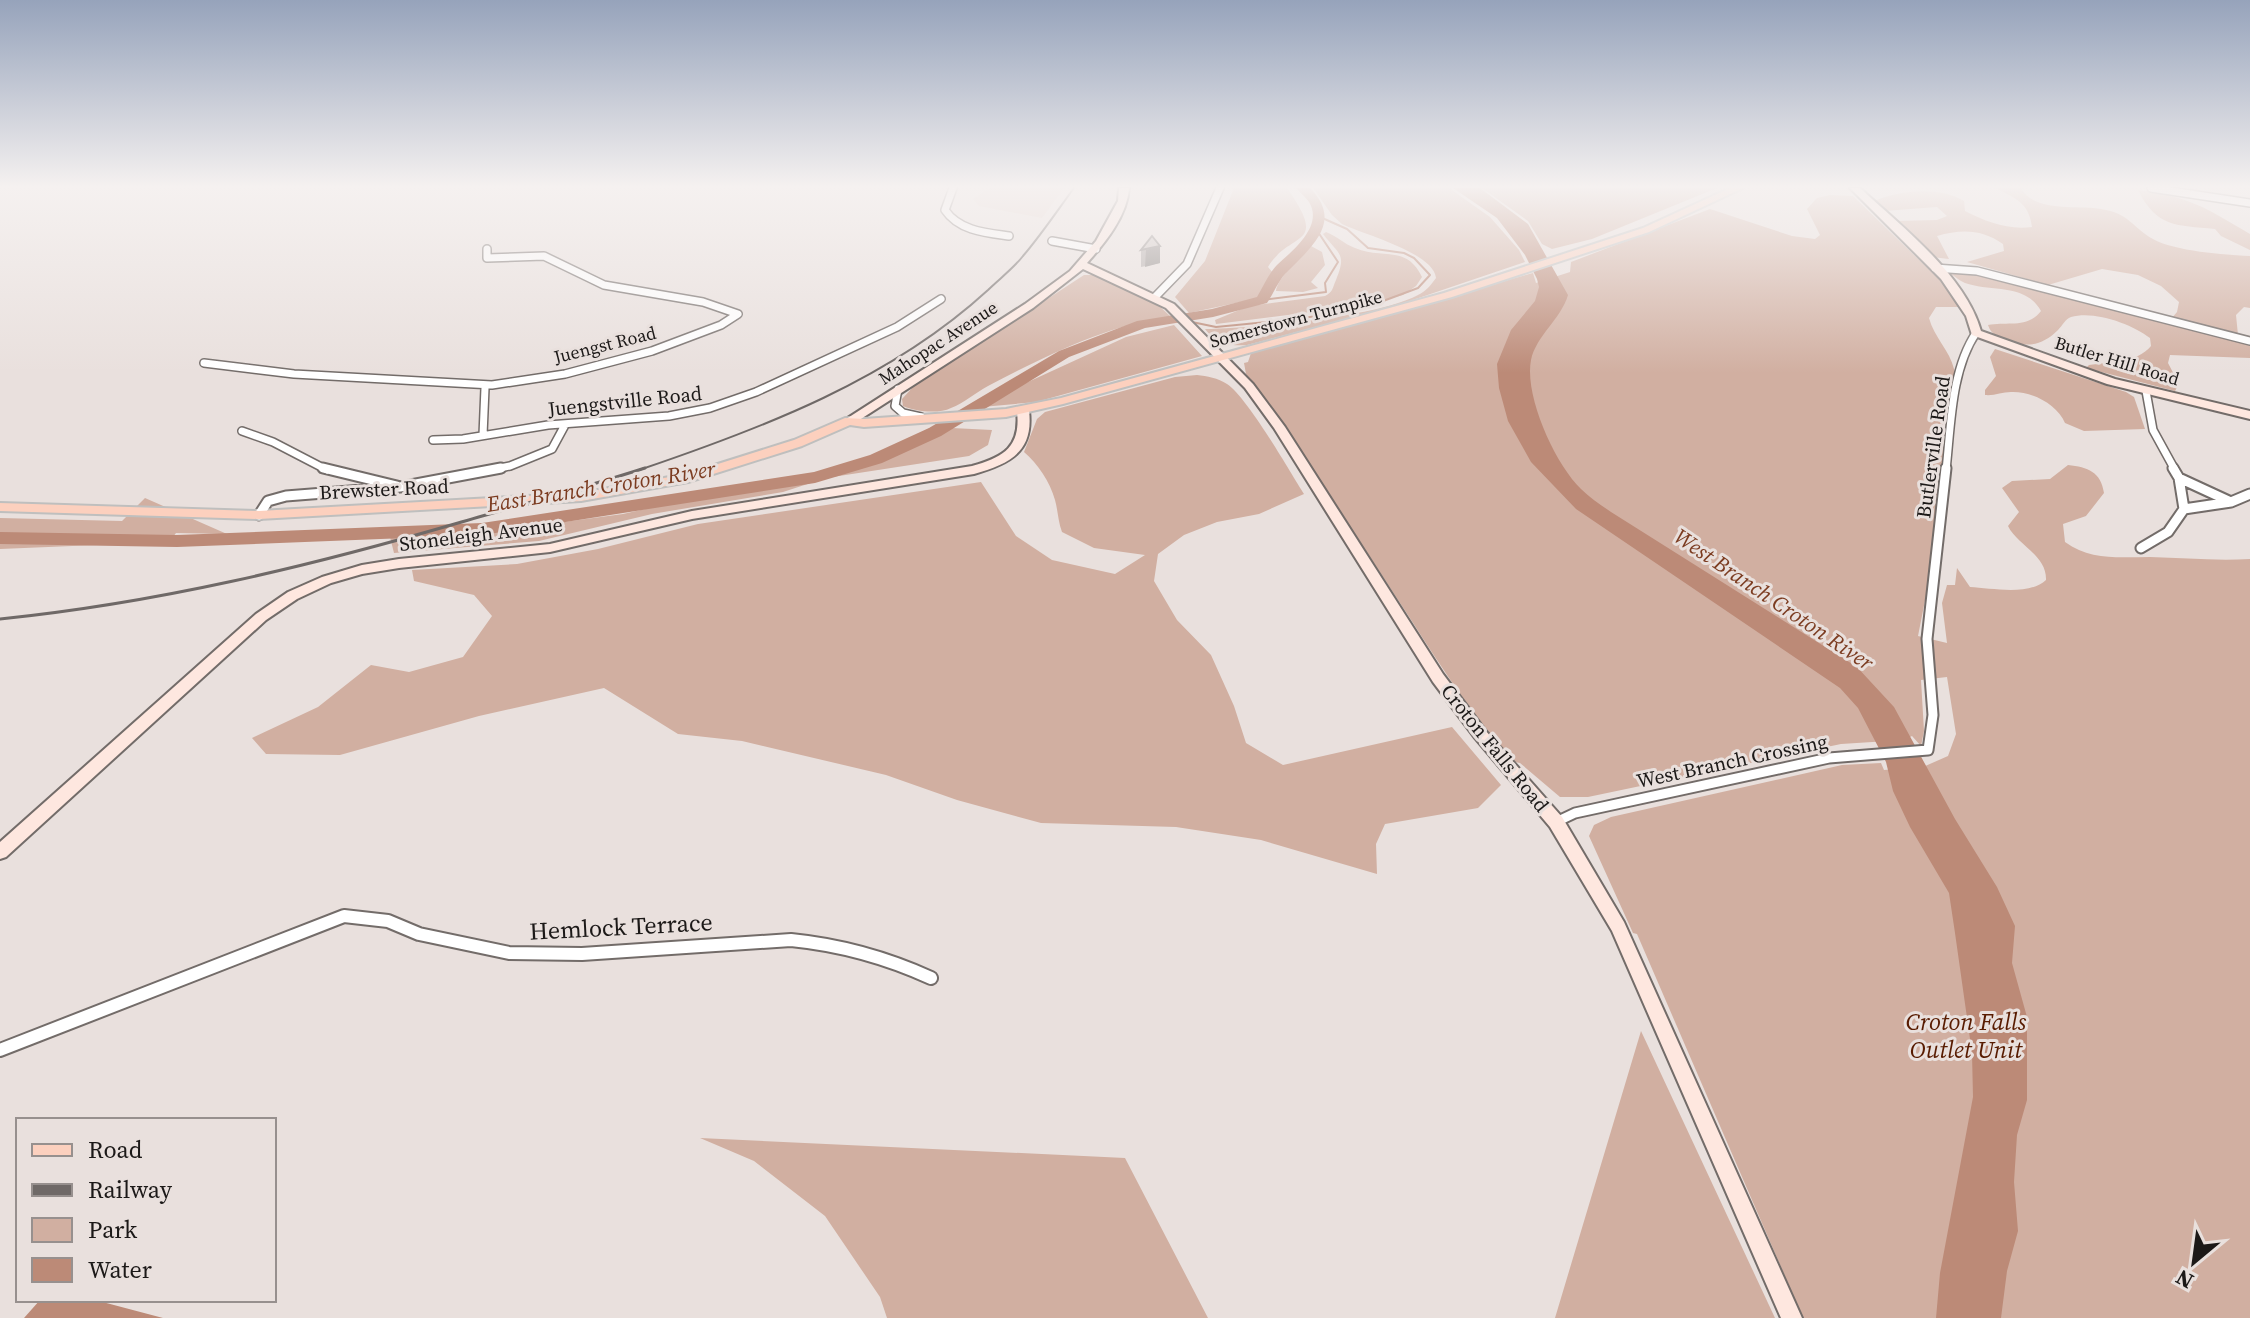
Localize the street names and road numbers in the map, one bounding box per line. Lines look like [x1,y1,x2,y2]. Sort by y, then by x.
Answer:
street label: Somerstown Turnpike [1207,283,1385,354]
street label: Mahopac Avenue [873,295,1002,390]
street label: Juengst Road [550,320,659,370]
street label: Butler Hill Road [2052,330,2182,391]
street label: Butlerville Road [1909,373,1957,520]
street label: Juengstville Road [546,379,704,423]
street label: Brewster Road [318,472,450,506]
street label: Stoneleigh Avenue [398,510,564,558]
street label: Croton Falls Road [1435,678,1556,818]
street label: West Branch Crossing [1634,727,1830,795]
street label: Hemlock Terrace [528,905,714,948]

